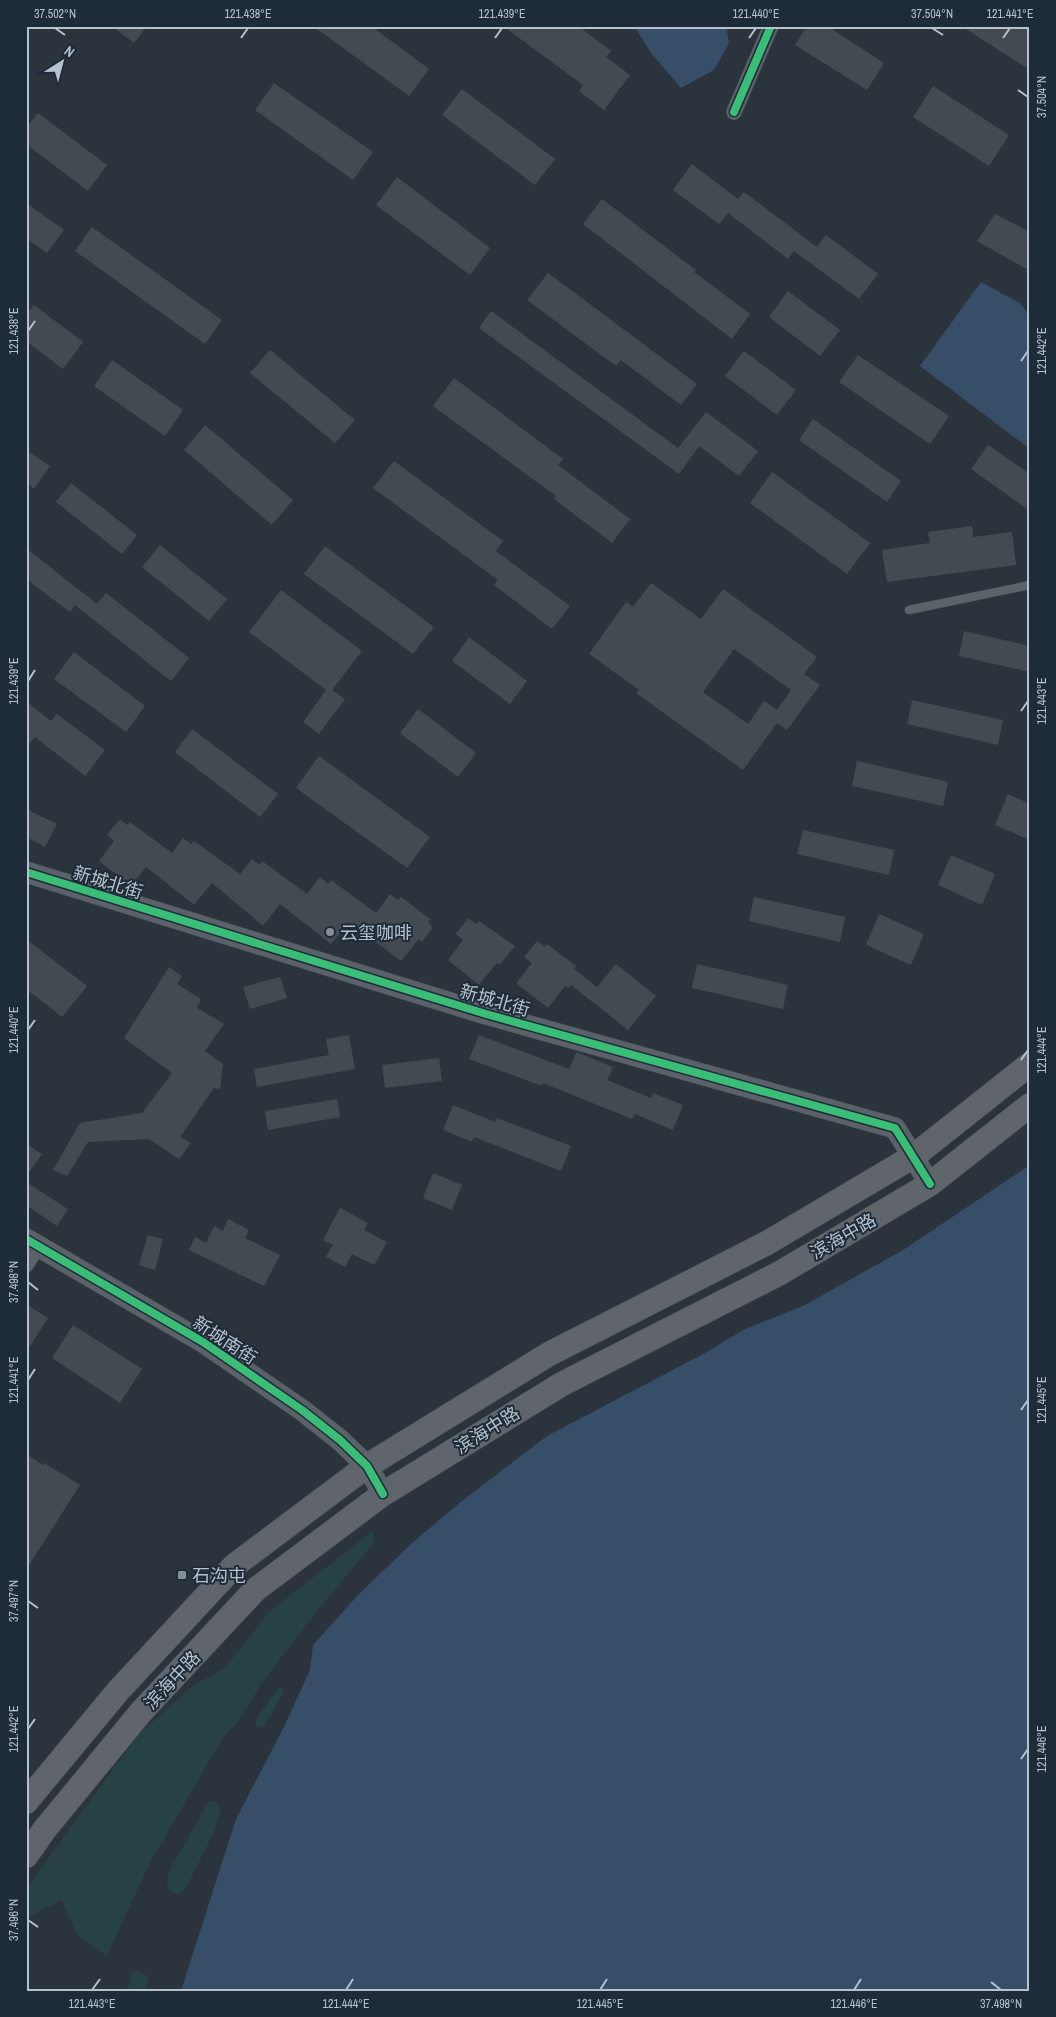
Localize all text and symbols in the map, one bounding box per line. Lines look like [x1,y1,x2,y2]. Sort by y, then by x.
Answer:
text: 37.502°N [34,6,76,22]
text: 121.438°E [225,6,271,22]
text: 121.439°E [479,6,525,22]
text: 121.440°E [733,6,779,22]
text: 37.504°N [911,6,953,22]
text: 121.441°E [987,6,1033,22]
north arrow [38,38,88,88]
text: N [61,42,78,61]
text: 37.504°N [1034,76,1050,118]
text: 121.438°E [6,308,22,354]
text: 121.442°E [1034,328,1050,374]
text: 121.439°E [6,658,22,704]
text: 121.443°E [1034,678,1050,724]
street label: 新城北街 [70,860,146,904]
place label: 云玺咖啡 [340,920,412,945]
marker: 云玺咖啡 [324,926,336,938]
street label: 新城北街 [457,978,533,1022]
text: 121.440°E [6,1007,22,1053]
text: 121.444°E [1034,1027,1050,1073]
street label: 滨海中路 [806,1207,880,1265]
text: 37.498°N [6,1261,22,1303]
street label: 新城南街 [188,1310,262,1370]
text: 121.441°E [6,1357,22,1403]
text: 121.445°E [1034,1377,1050,1423]
street label: 滨海中路 [450,1400,524,1460]
place label: 石沟屯 [192,1563,246,1588]
marker: 石沟屯 [176,1569,188,1581]
text: 37.497°N [6,1580,22,1622]
street label: 滨海中路 [138,1645,206,1715]
text: 121.442°E [6,1706,22,1752]
text: 121.446°E [1034,1726,1050,1772]
text: 37.496°N [6,1899,22,1941]
text: 121.443°E [69,1996,115,2012]
text: 121.444°E [323,1996,369,2012]
text: 121.445°E [577,1996,623,2012]
text: 121.446°E [831,1996,877,2012]
text: 37.498°N [980,1996,1022,2012]

